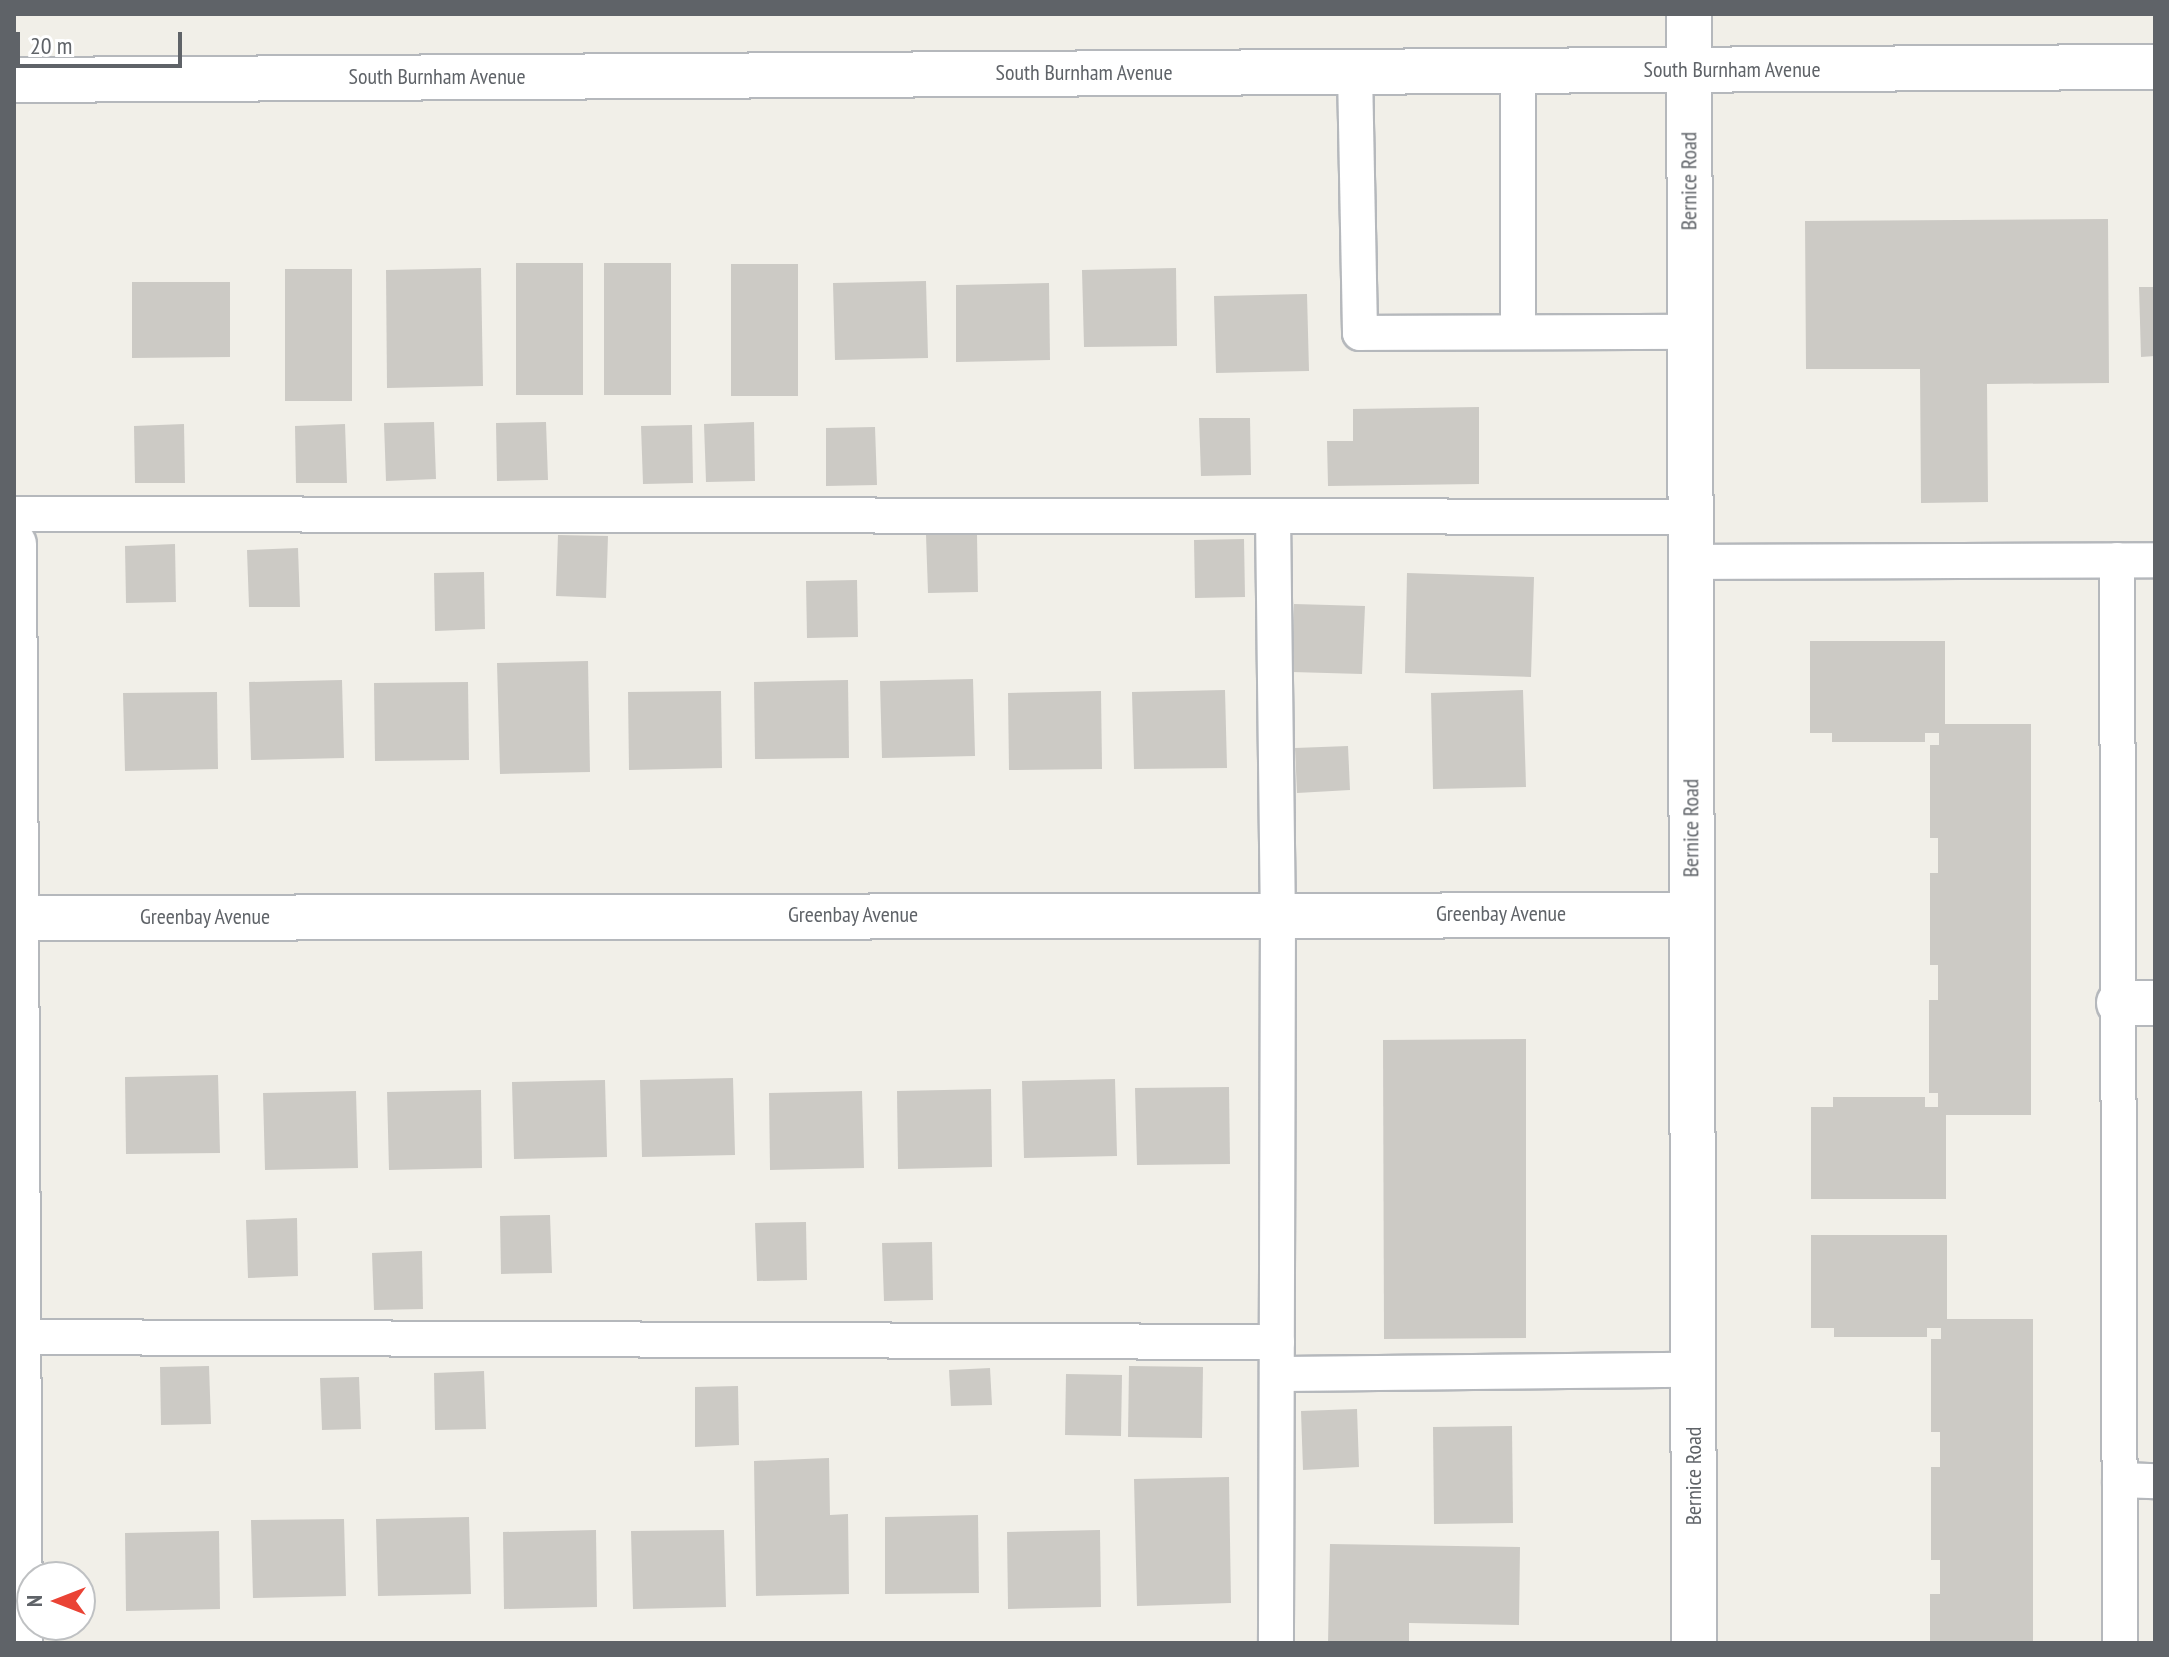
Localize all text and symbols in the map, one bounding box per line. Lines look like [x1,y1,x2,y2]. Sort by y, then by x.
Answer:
scale bar [20,16,186,66]
text: 20 m [30,30,72,61]
street label: South Burnham Avenue [1643,57,1821,83]
street label: South Burnham Avenue [995,60,1173,86]
street label: South Burnham Avenue [348,64,526,90]
street label: Bernice Road [1676,132,1702,230]
street label: Bernice Road [1678,779,1704,877]
street label: Greenbay Avenue [1435,901,1567,927]
street label: Greenbay Avenue [787,902,919,928]
street label: Greenbay Avenue [139,904,271,930]
street label: Bernice Road [1681,1427,1707,1525]
north arrow [16,1561,96,1641]
text: N [20,1595,48,1607]

